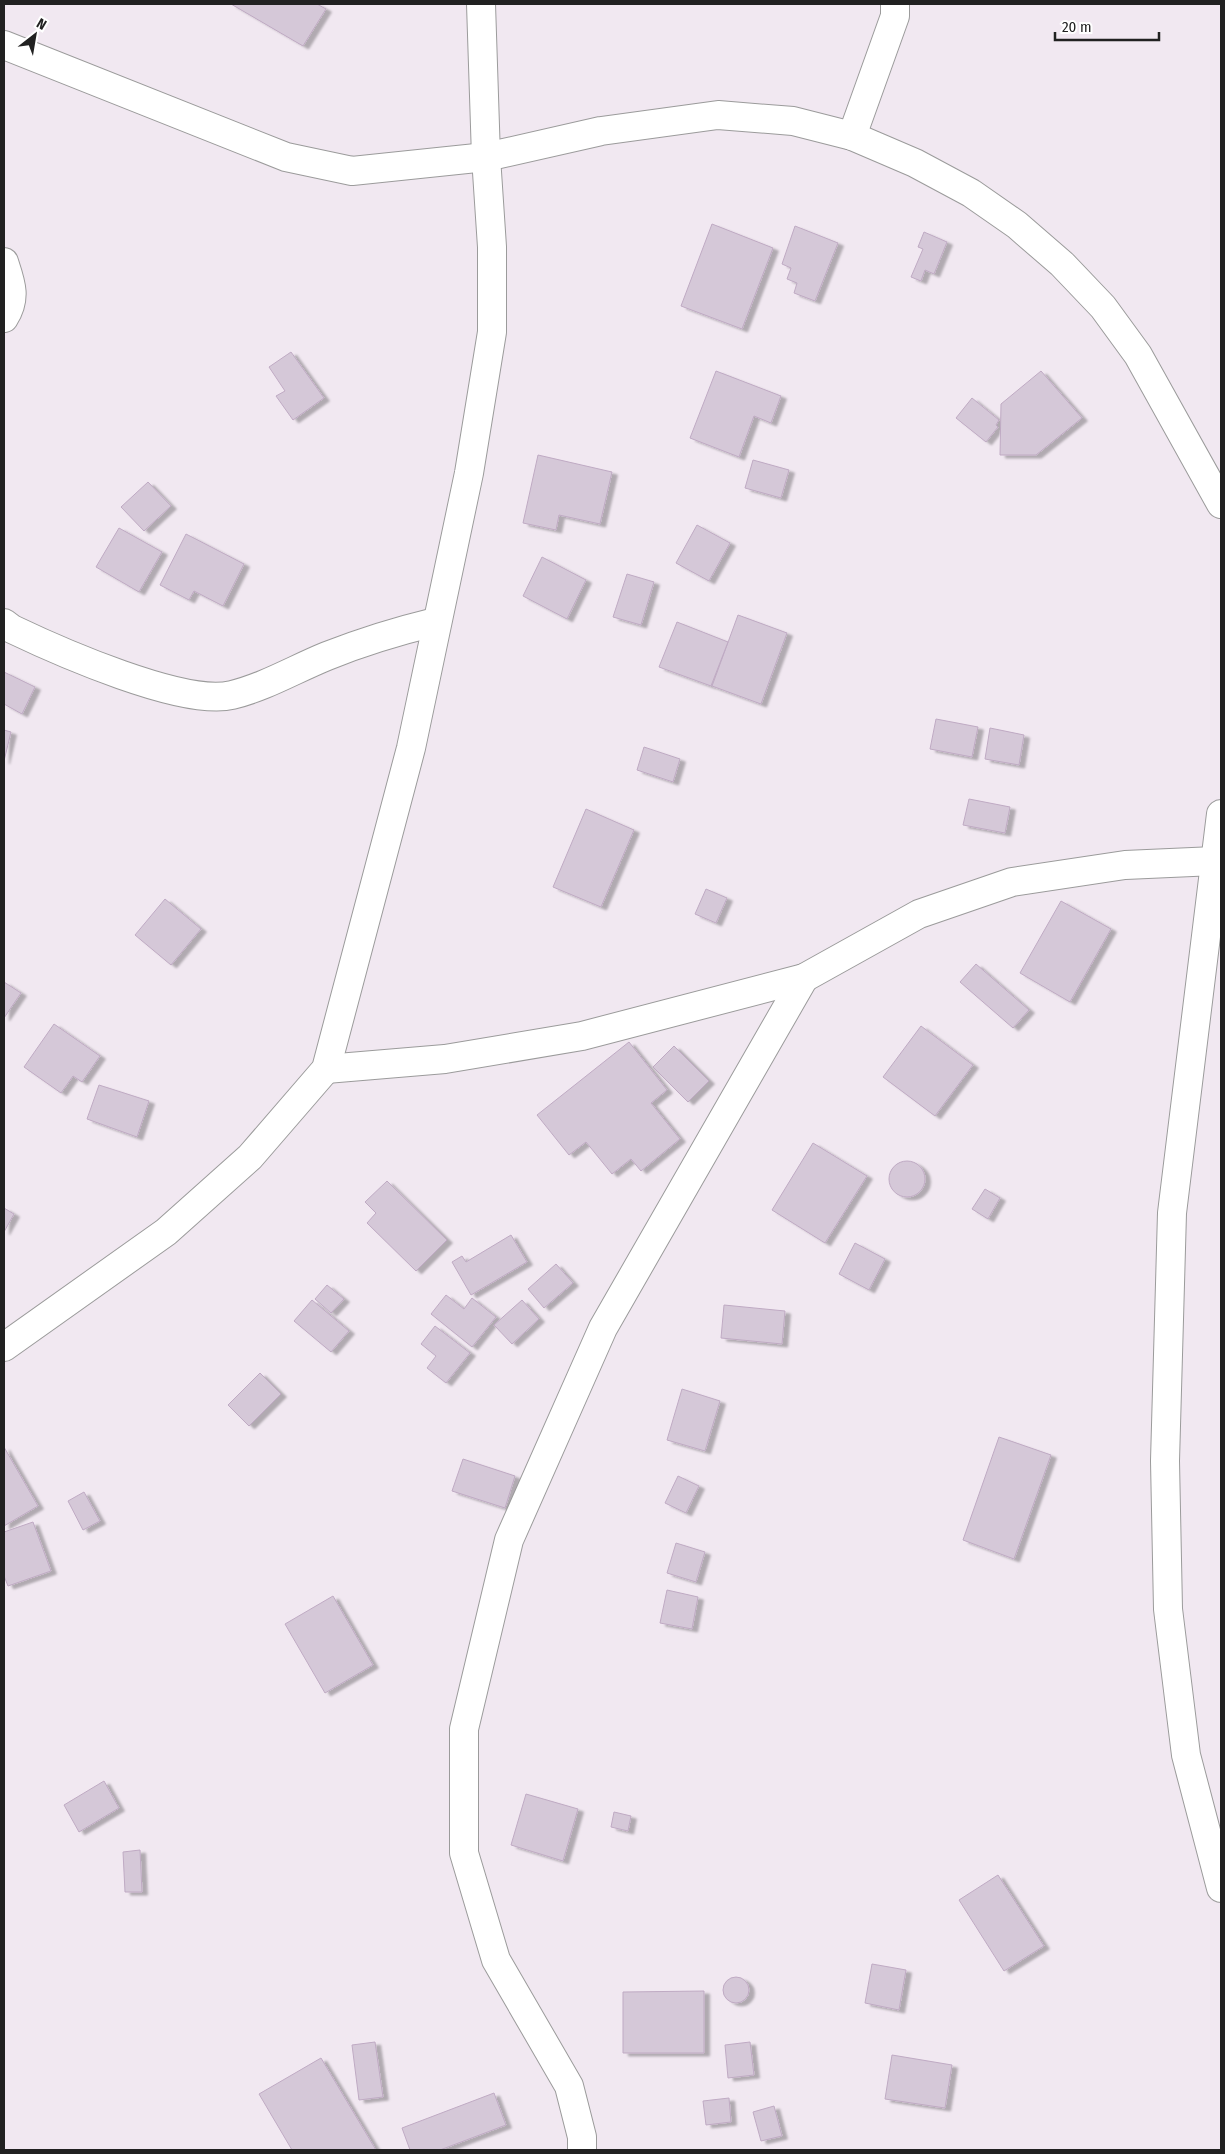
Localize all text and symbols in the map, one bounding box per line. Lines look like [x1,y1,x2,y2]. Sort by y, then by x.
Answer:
north arrow [10,10,60,60]
scale bar [1055,10,1159,42]
text: N [33,15,49,34]
text: 20 m [1062,18,1092,36]

